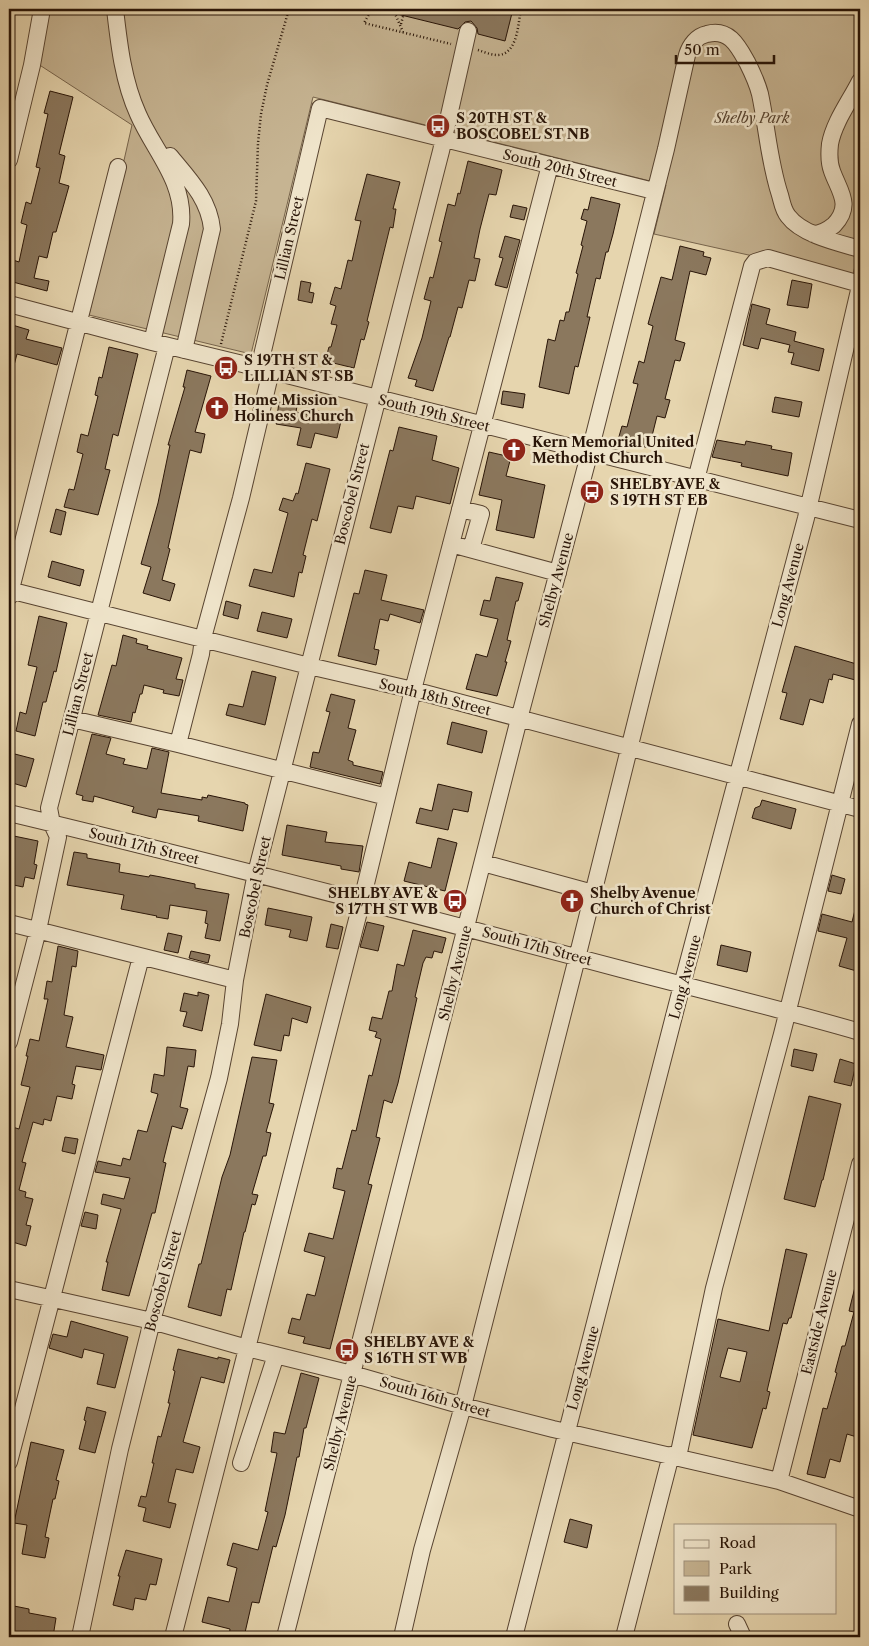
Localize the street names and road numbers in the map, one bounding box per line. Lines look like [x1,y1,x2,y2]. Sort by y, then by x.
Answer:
street label: South 20th Street [501,145,619,191]
street label: Lillian Street [271,194,307,282]
street label: South 19th Street [376,390,492,436]
street label: Boscobel Street [331,441,373,547]
street label: Shelby Avenue [535,530,577,629]
street label: Long Avenue [768,541,808,629]
street label: Lillian Street [59,650,97,738]
street label: South 18th Street [377,674,493,720]
street label: South 17th Street [87,824,201,868]
street label: Boscobel Street [235,834,275,940]
street label: Shelby Avenue [434,923,476,1023]
street label: South 17th Street [480,923,594,969]
street label: Long Avenue [665,933,705,1021]
street label: Boscobel Street [141,1228,185,1334]
street label: Eastside Avenue [797,1267,841,1376]
street label: Long Avenue [563,1324,603,1412]
street label: Shelby Avenue [319,1373,361,1473]
street label: South 16th Street [378,1373,492,1421]

